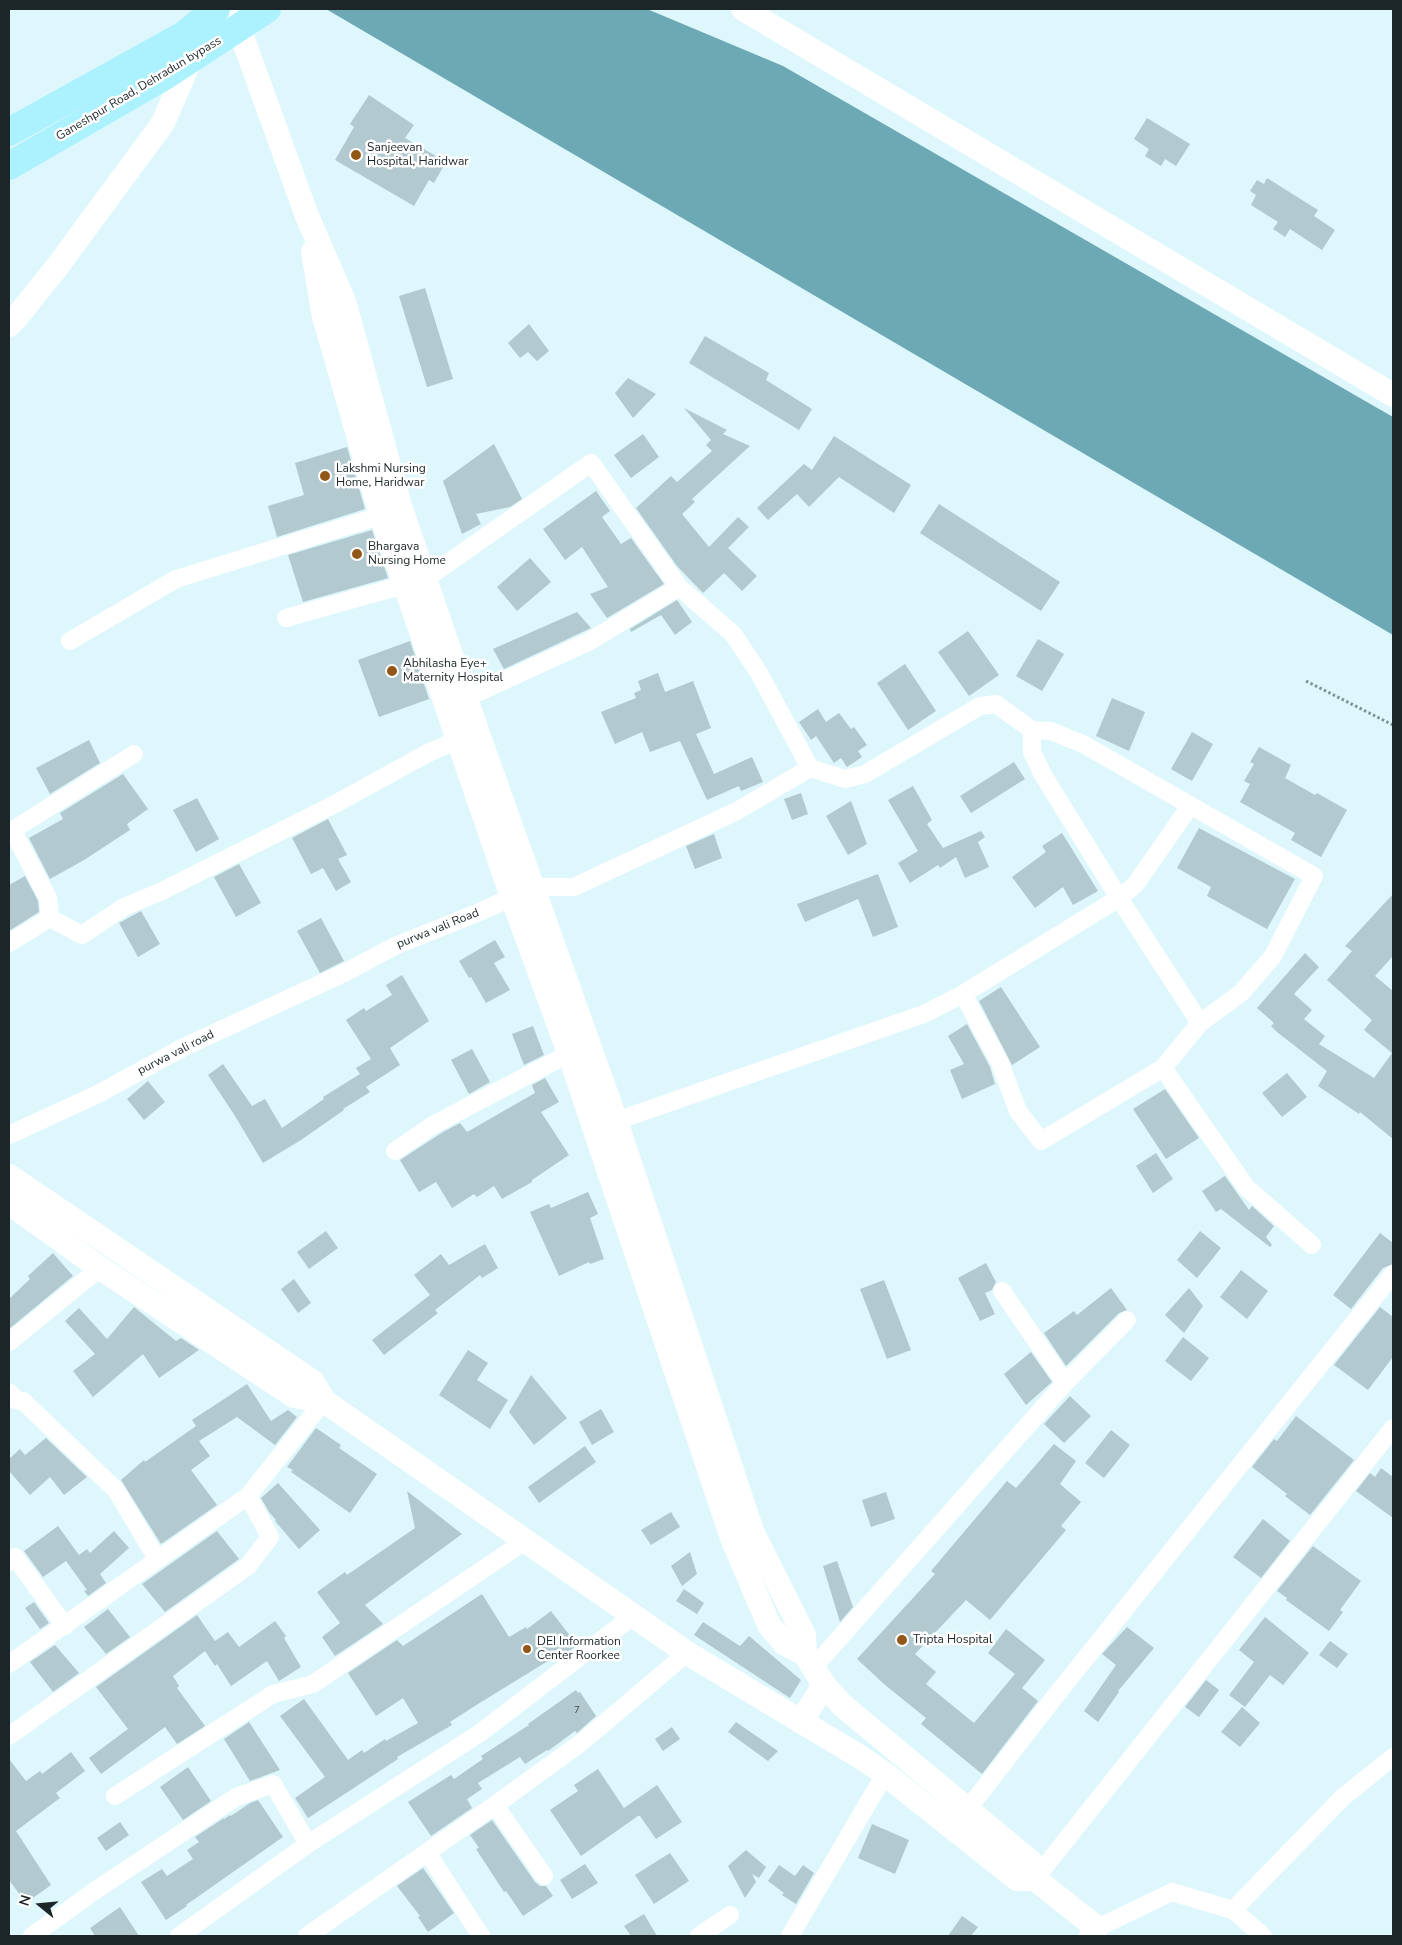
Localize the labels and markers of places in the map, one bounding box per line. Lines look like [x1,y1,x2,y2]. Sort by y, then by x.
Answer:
place label: Sanjeevan Hospital, Haridwar [367,141,469,169]
marker: Sanjeevan Hospital, Haridwar [349,148,363,162]
place label: Lakshmi Nursing Home, Haridwar [336,462,426,490]
marker: Lakshmi Nursing Home, Haridwar [318,469,332,483]
place label: Bhargava Nursing Home [368,540,446,568]
marker: Bhargava Nursing Home [350,547,364,561]
place label: Abhilasha Eye+ Maternity Hospital [403,657,503,685]
marker: Abhilasha Eye+ Maternity Hospital [385,664,399,678]
marker: Tripta Hospital [895,1633,909,1647]
place label: Tripta Hospital [913,1633,992,1647]
place label: DEI Information Center Roorkee [537,1635,621,1663]
marker: DEI Information Center Roorkee [521,1643,533,1655]

